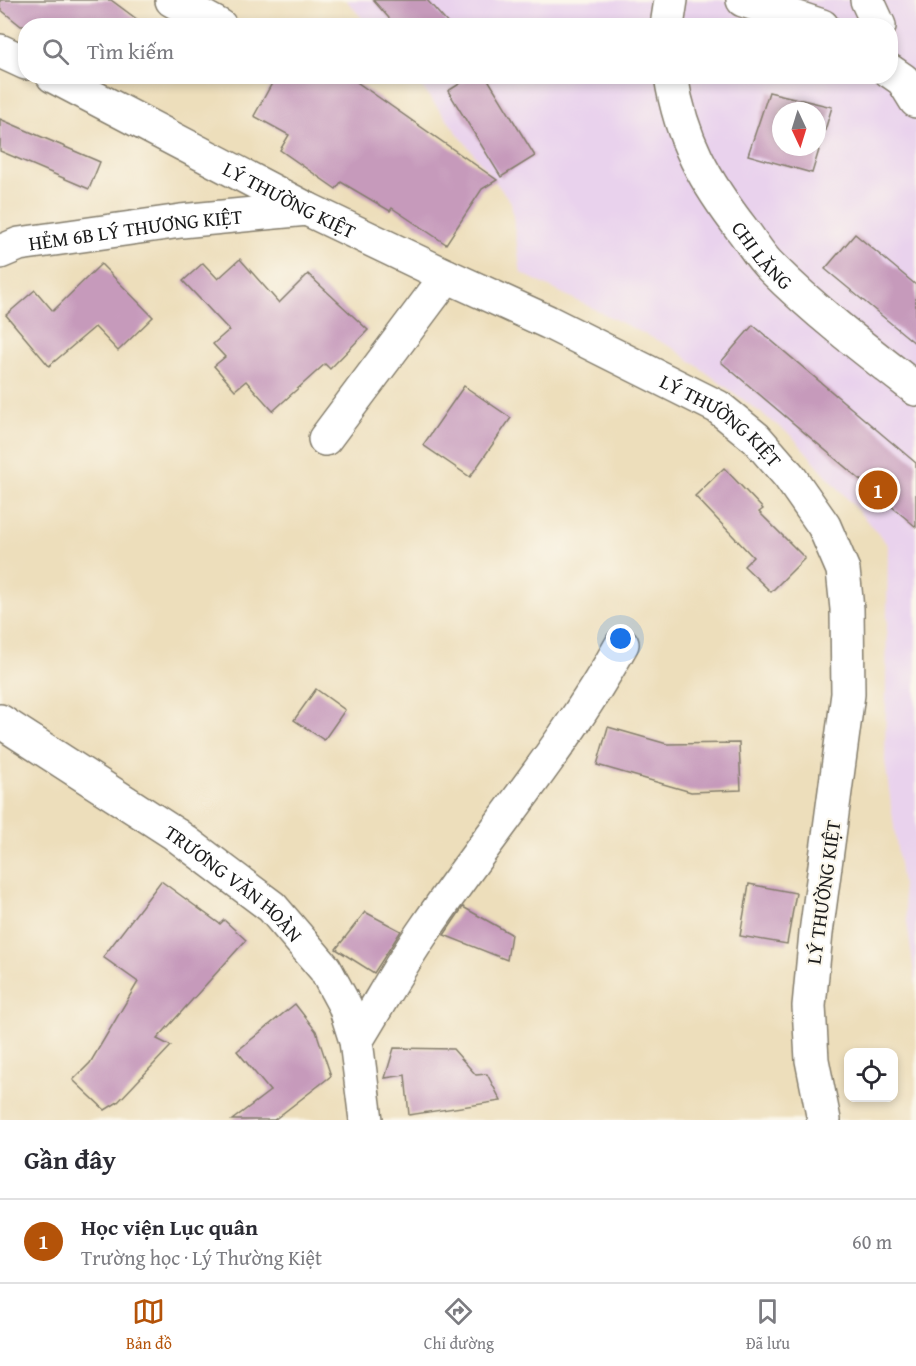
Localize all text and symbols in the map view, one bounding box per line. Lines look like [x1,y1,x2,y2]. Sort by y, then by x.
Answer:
search box [18,18,898,84]
icon: search [39,35,72,68]
text: Tìm kiếm [87,35,174,67]
north arrow [772,102,826,156]
street label: LÝ THƯỜNG KIỆT [218,153,361,245]
street label: HẺM 6B LÝ THƯƠNG KIỆT [27,201,243,257]
street label: CHI LĂNG [726,214,800,296]
street label: LÝ THƯỜNG KIỆT [655,366,789,473]
pin: 1 [858,468,898,512]
your location [606,624,635,653]
street label: TRƯƠNG VĂN HOÀN [159,817,310,948]
street label: LÝ THƯỜNG KIỆT [799,818,847,966]
map controls [844,1048,898,1102]
button: locate [844,1048,898,1102]
text: Gần đây [24,1140,116,1179]
text: Học viện Lục quân [81,1211,258,1243]
text: 1 [38,1227,49,1256]
text: 60 m [852,1227,892,1256]
text: Trường học · Lý Thường Kiệt [81,1243,322,1272]
tab: Bản đồ [126,1295,172,1355]
tab: Chỉ đường [424,1295,494,1355]
tab: Đã lưu [746,1295,790,1355]

